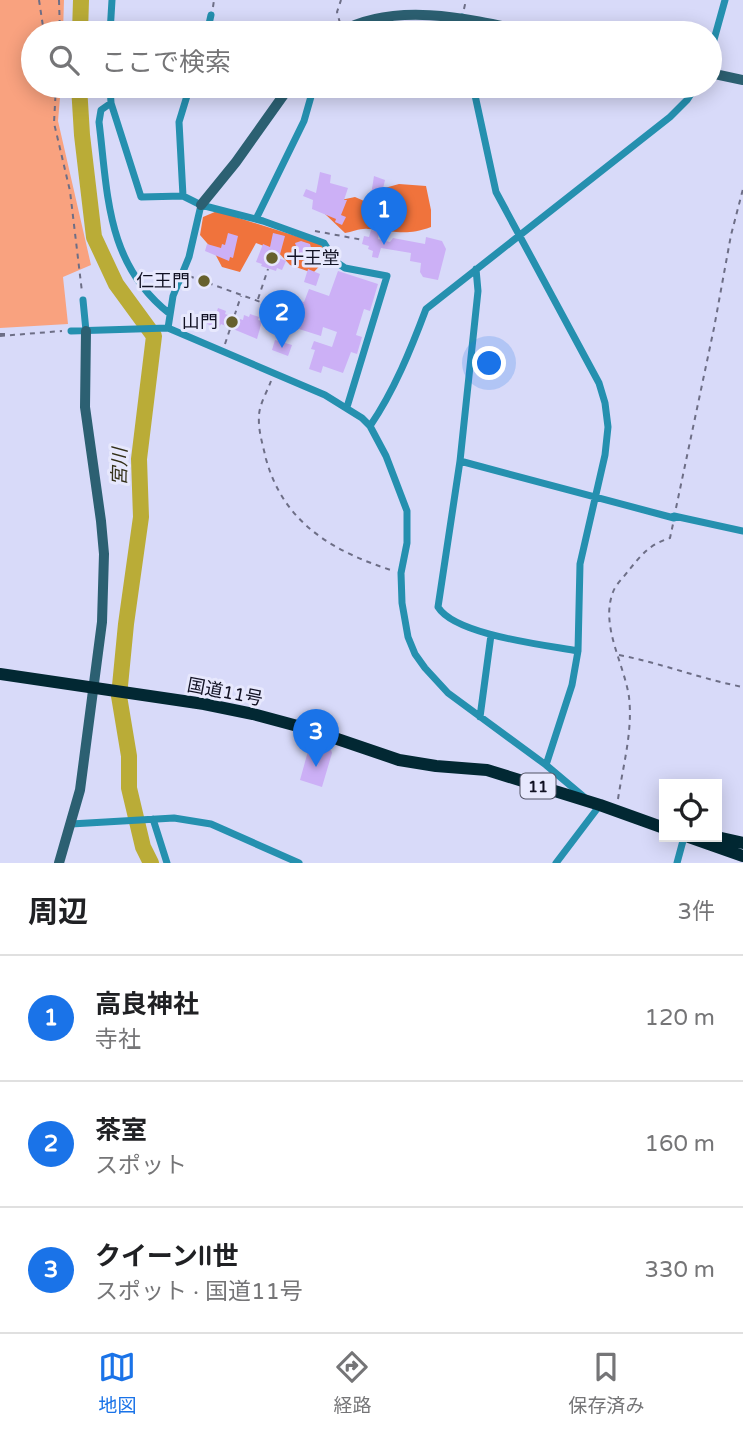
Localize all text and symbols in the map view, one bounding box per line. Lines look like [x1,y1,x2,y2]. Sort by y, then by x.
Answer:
search box [21,21,722,98]
icon: search [45,41,83,79]
text: ここで検索 [101,47,231,78]
pin: 1 [361,187,407,245]
place label: 十王堂 [286,247,340,269]
marker: 十王堂 [264,250,280,266]
place label: 仁王門 [136,270,190,292]
marker: 仁王門 [196,273,212,289]
pin: 2 [259,290,305,348]
place label: 山門 [182,311,218,333]
marker: 山門 [224,314,240,330]
your location [472,346,506,380]
water label: 宮川 [109,446,131,486]
street label: 国道11号 [185,674,265,710]
pin: 3 [293,709,339,767]
road number: 11 [520,774,556,799]
map controls [659,779,722,842]
button: locate [659,779,722,842]
text: 周辺 [28,894,88,931]
text: 3件 [678,898,715,926]
text: 高良神社 [95,989,199,1020]
text: 1 [44,1004,58,1032]
text: 120 m [645,1004,715,1032]
text: 寺社 [95,1026,141,1054]
text: 茶室 [95,1115,147,1146]
text: 2 [44,1130,58,1158]
text: 160 m [645,1130,715,1158]
text: スポット [95,1152,187,1180]
text: クイーンII世 [95,1241,239,1272]
text: 3 [44,1256,58,1284]
text: 330 m [645,1256,715,1284]
text: スポット · 国道11号 [95,1278,303,1306]
tab: 地図 [98,1348,137,1417]
tab: 経路 [333,1348,372,1417]
tab: 保存済み [568,1348,645,1417]

